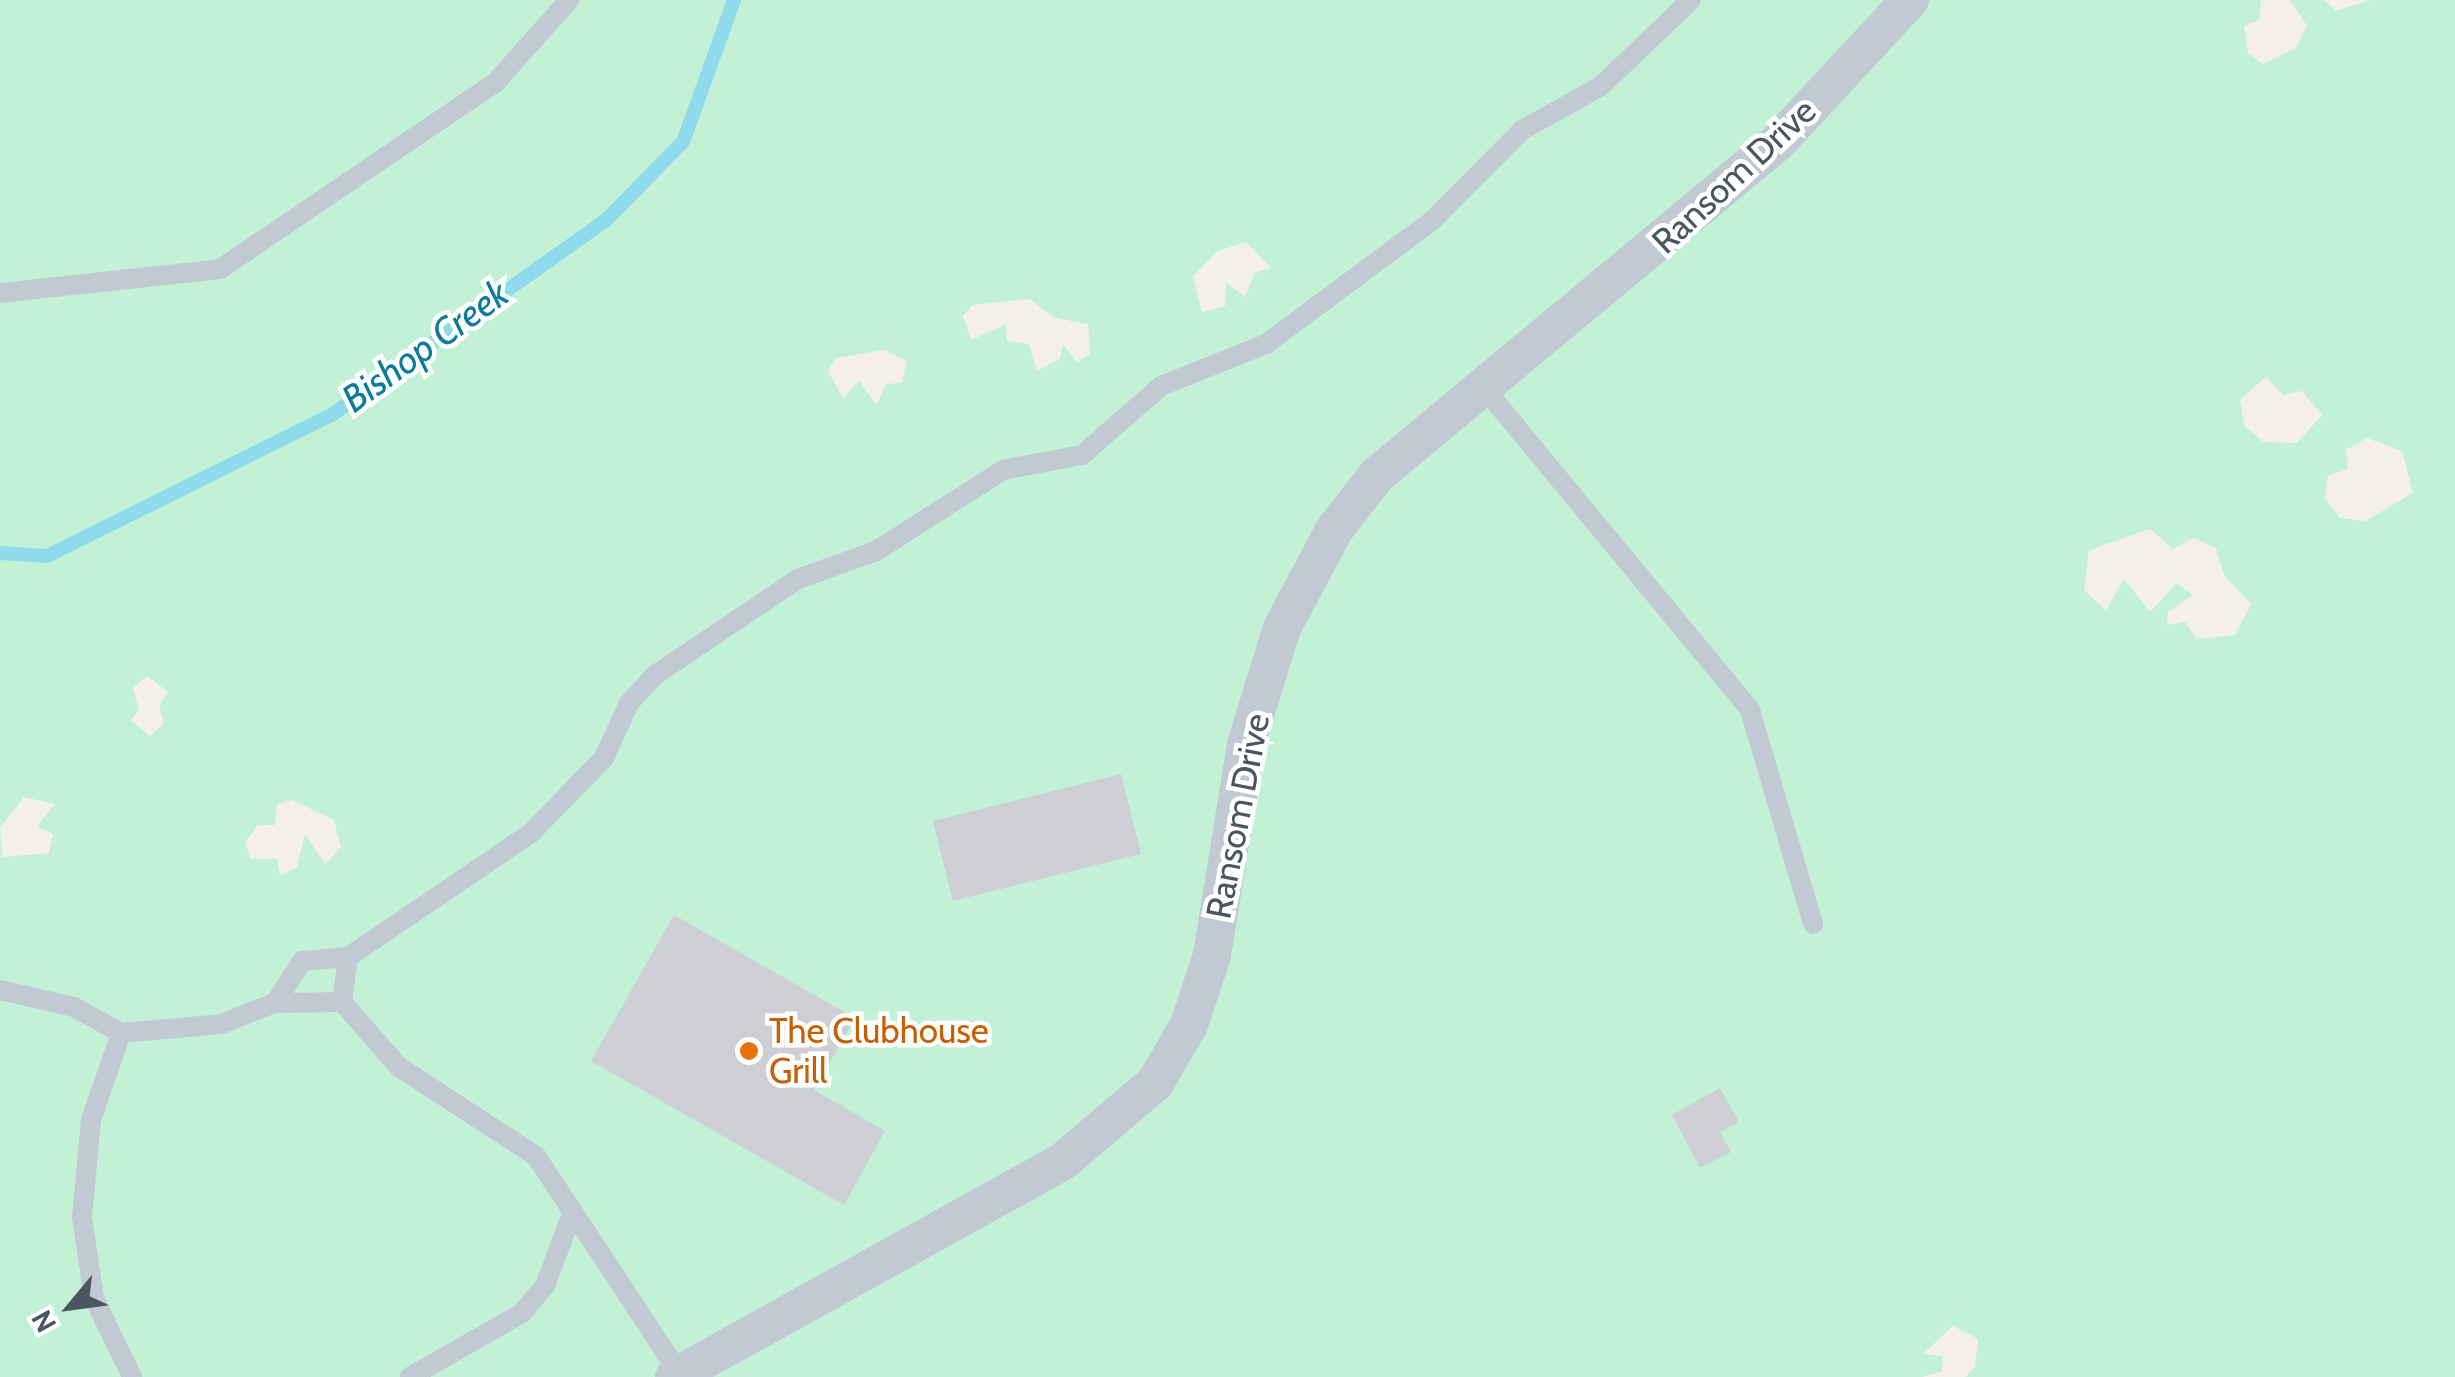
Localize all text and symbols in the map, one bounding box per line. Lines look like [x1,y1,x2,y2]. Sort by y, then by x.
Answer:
street label: Ransom Drive [1644,90,1824,262]
water label: Bishop Creek [333,270,517,422]
street label: Ransom Drive [1198,710,1278,922]
place label: The Clubhouse Grill [769,1010,989,1092]
marker: The Clubhouse Grill [738,1040,760,1062]
north arrow [20,1257,120,1357]
text: N [24,1305,63,1338]

